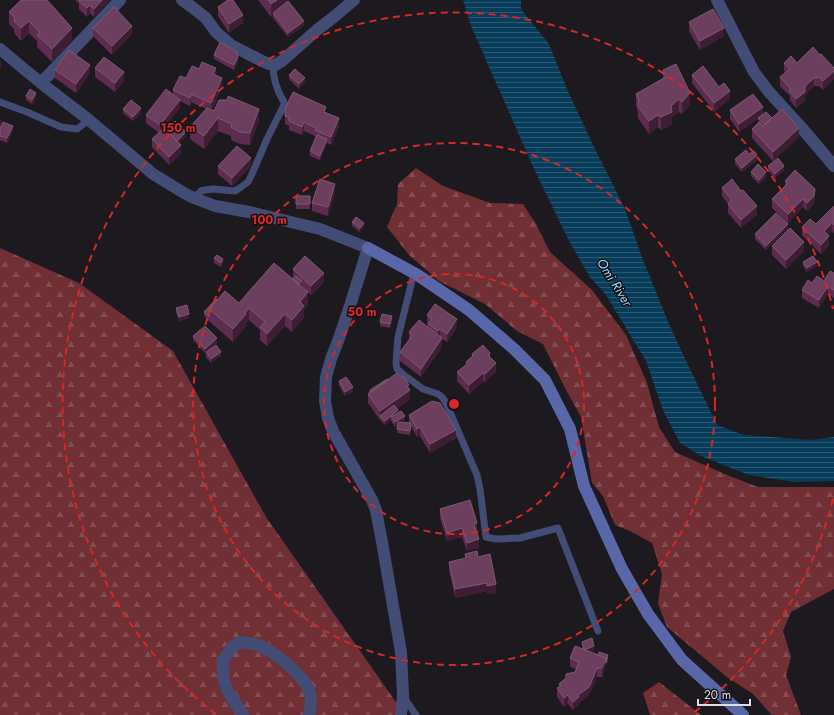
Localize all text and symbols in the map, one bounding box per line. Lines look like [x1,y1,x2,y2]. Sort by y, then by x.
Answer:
text: 150 m [160,119,196,137]
text: 100 m [251,211,287,229]
water label: Omi River [592,255,637,311]
text: 50 m [347,303,377,321]
centre of rings [447,397,461,411]
scale bar [698,681,750,707]
text: 20 m [704,686,731,704]

